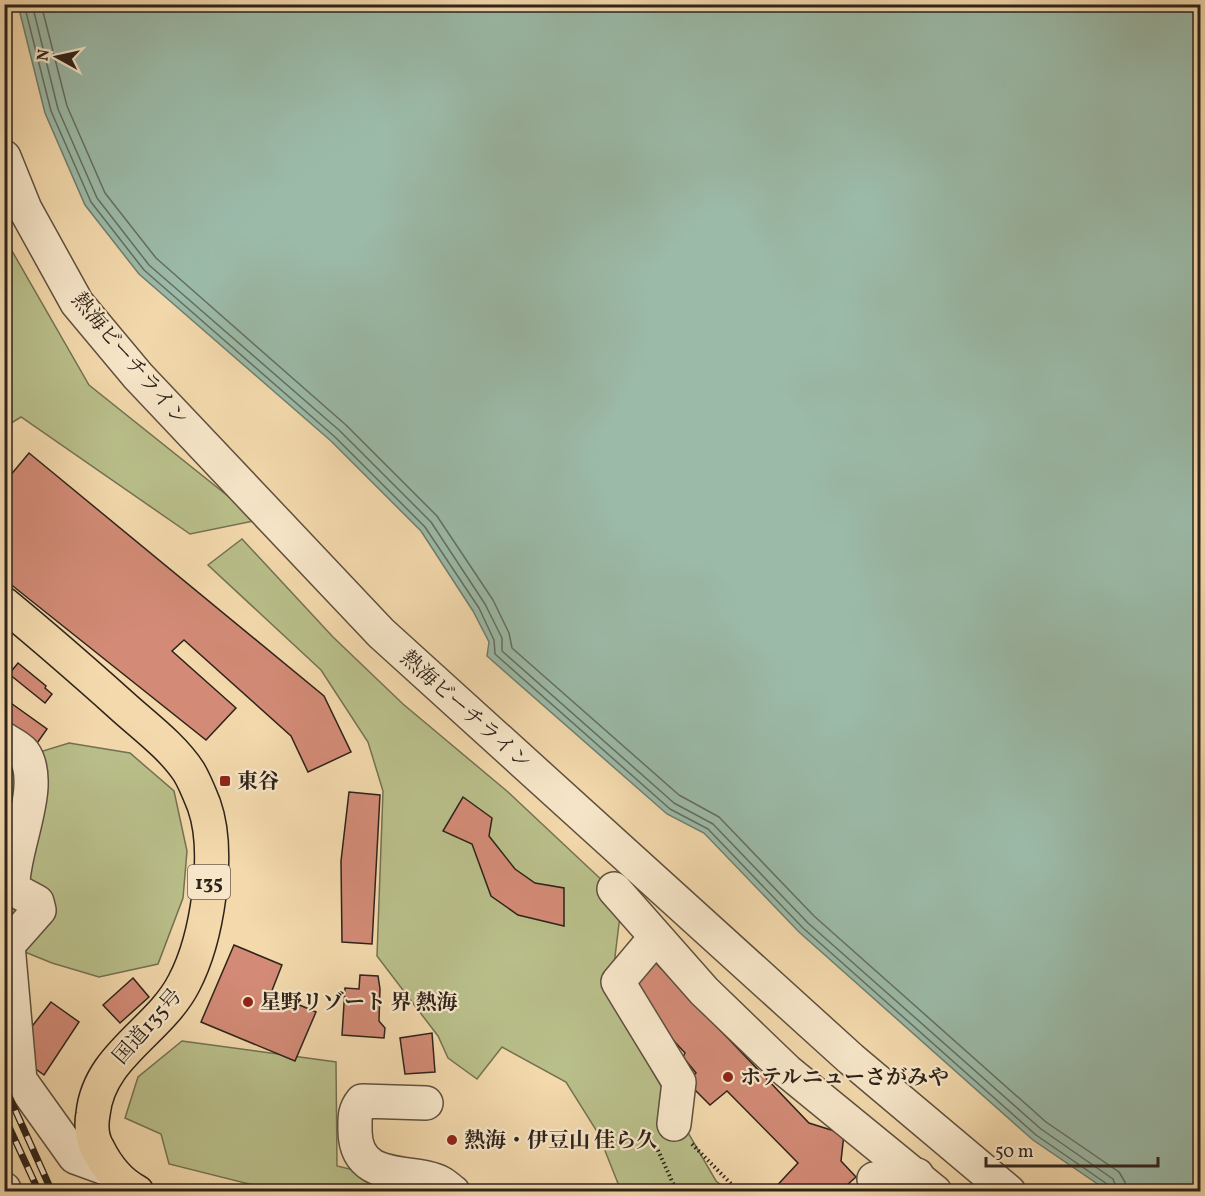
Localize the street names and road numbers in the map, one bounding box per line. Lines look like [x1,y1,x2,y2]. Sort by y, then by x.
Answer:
street label: 熱海ビーチライン [64,287,193,433]
street label: 熱海ビーチライン [393,645,537,778]
road number: 135 [188,865,230,899]
street label: 国道135号 [107,983,189,1071]

